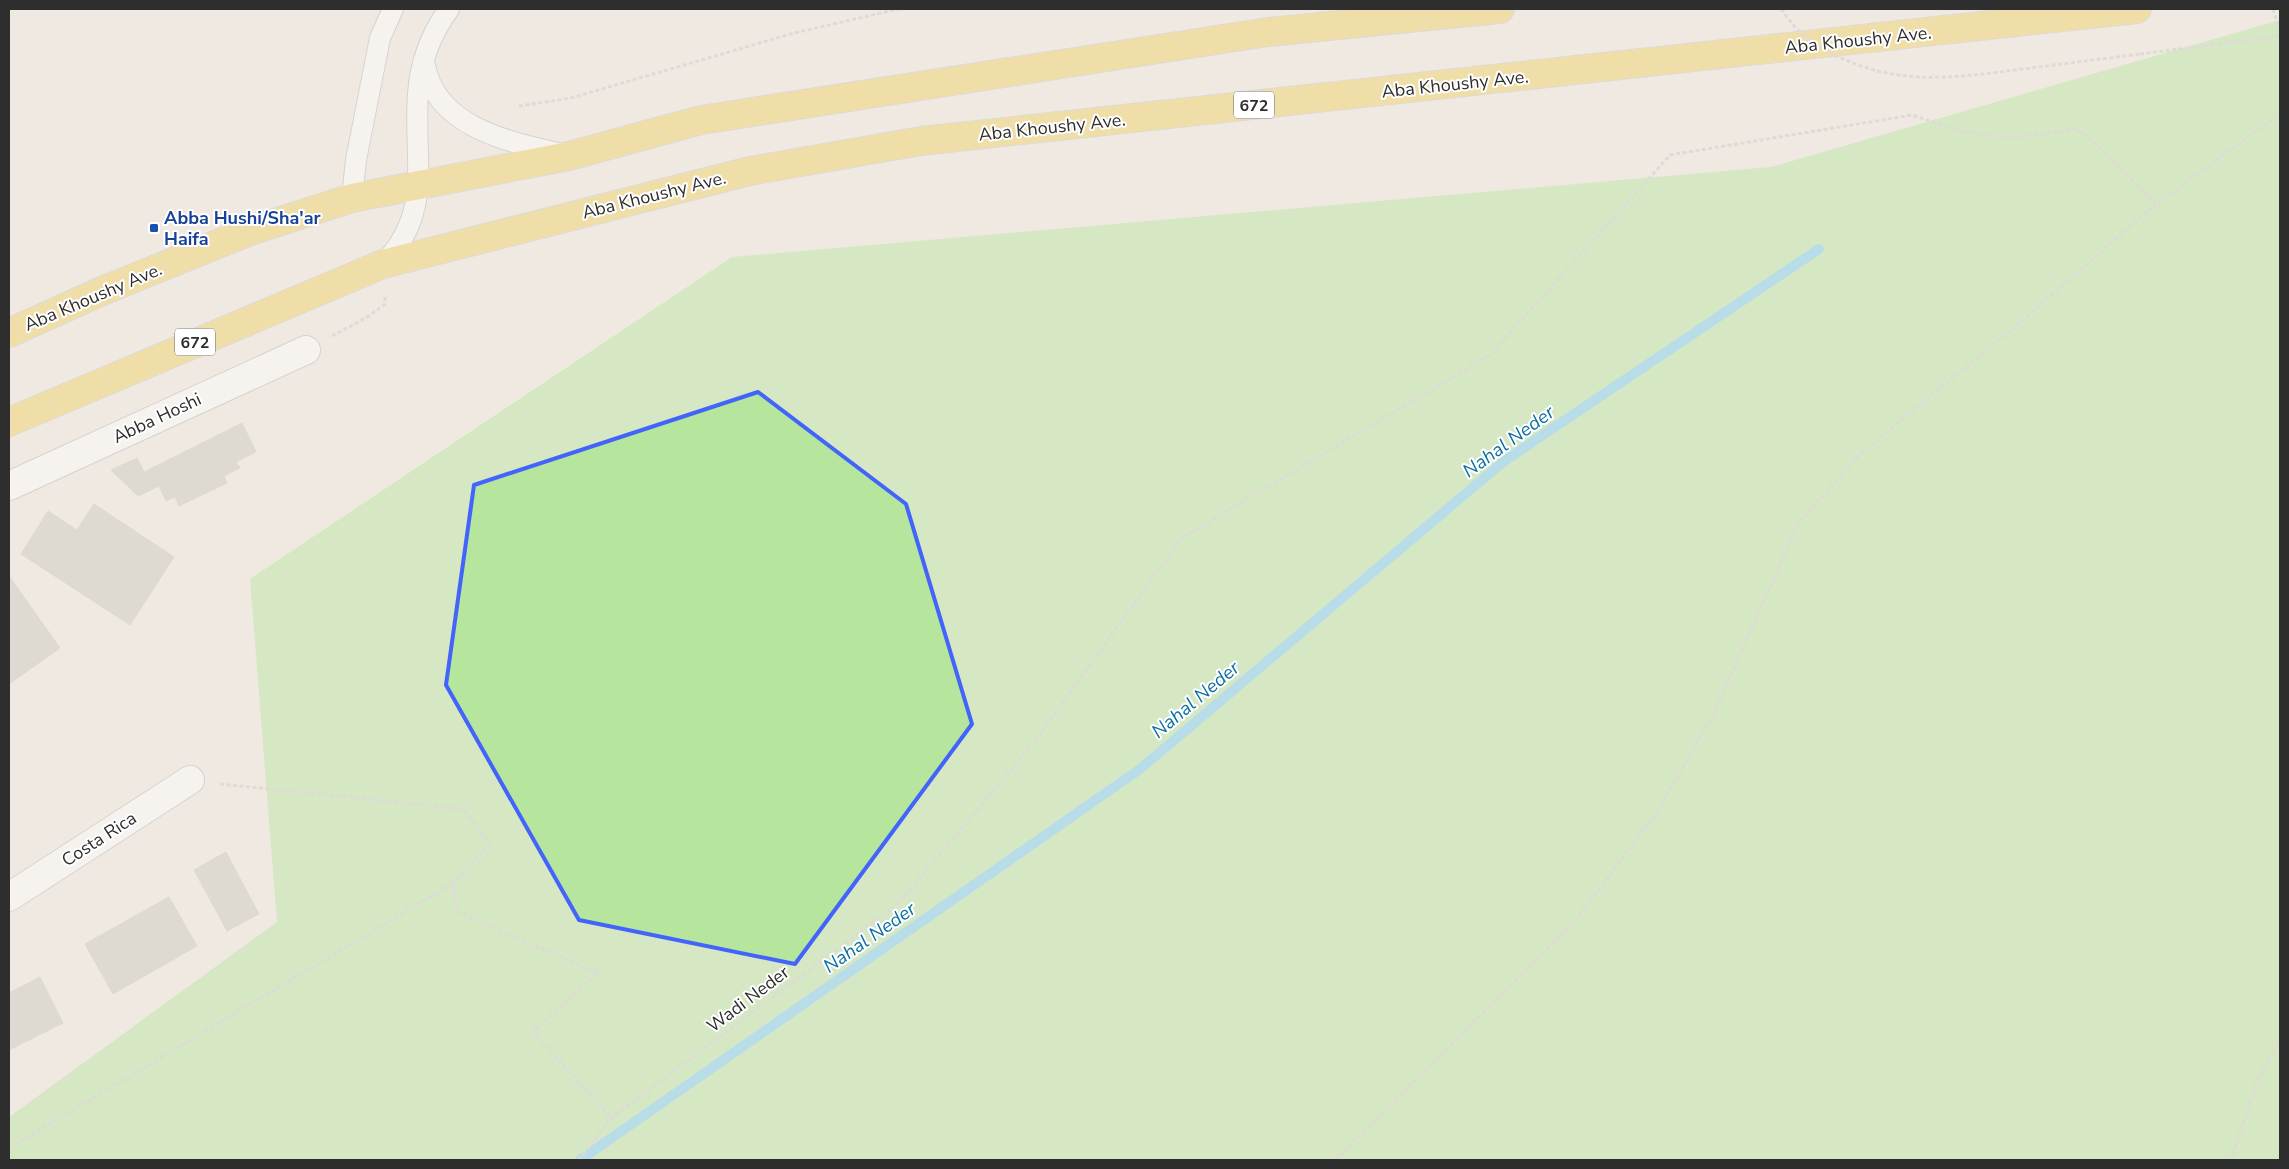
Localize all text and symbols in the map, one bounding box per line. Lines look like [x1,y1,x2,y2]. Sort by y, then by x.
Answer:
street label: Aba Khoushy Ave. [1783,20,1933,60]
street label: Aba Khoushy Ave. [1380,64,1530,104]
road number: 672 [1234,92,1274,118]
street label: Aba Khoushy Ave. [977,107,1127,147]
street label: Aba Khoushy Ave. [580,166,728,224]
place label: Abba Hushi/Sha'ar Haifa [164,206,321,251]
marker: Abba Hushi/Sha'ar Haifa [148,222,160,234]
street label: Aba Khoushy Ave. [20,257,166,337]
road number: 672 [175,328,215,356]
street label: Abba Hoshi [109,387,205,449]
water label: Nahal Neder [1457,399,1561,484]
water label: Nahal Neder [1146,654,1246,744]
street label: Costa Rica [57,806,141,872]
water label: Nahal Neder [818,896,922,979]
street label: Wadi Neder [702,960,794,1038]

